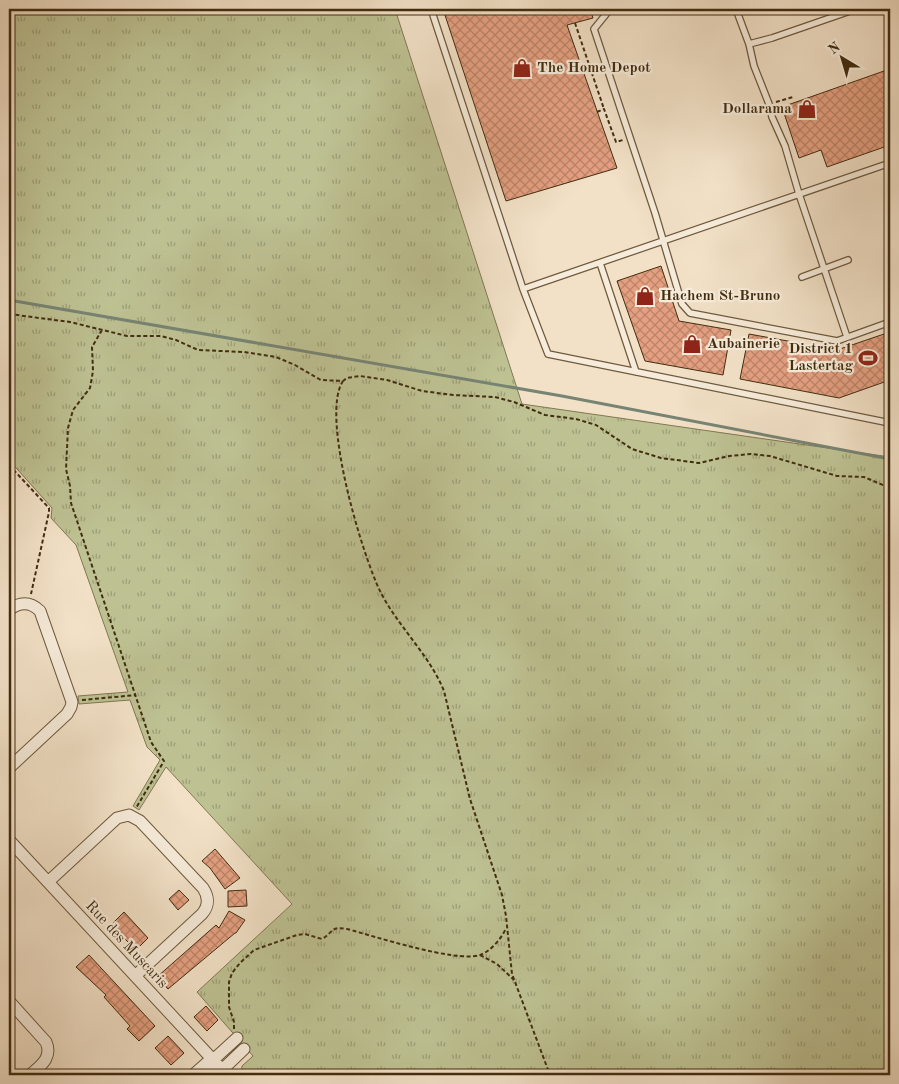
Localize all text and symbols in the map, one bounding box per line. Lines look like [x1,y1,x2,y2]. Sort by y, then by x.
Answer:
north arrow [816,32,866,82]
text: N [826,40,843,57]
shop icon: The Home Depot [511,57,533,79]
place label: The Home Depot [537,61,651,76]
shop icon: Dollarama [796,98,818,120]
place label: Dollarama [722,102,792,117]
shop icon: Hachem St-Bruno [634,285,656,307]
place label: Hachem St-Bruno [660,289,780,304]
shop icon: Aubainerie [681,333,703,355]
place label: Aubainerie [707,337,780,352]
place label: District 1 Lastertag [788,342,854,374]
sports icon: District 1 Lastertag [857,347,879,369]
street label: Rue des Muscaris [82,899,170,991]

